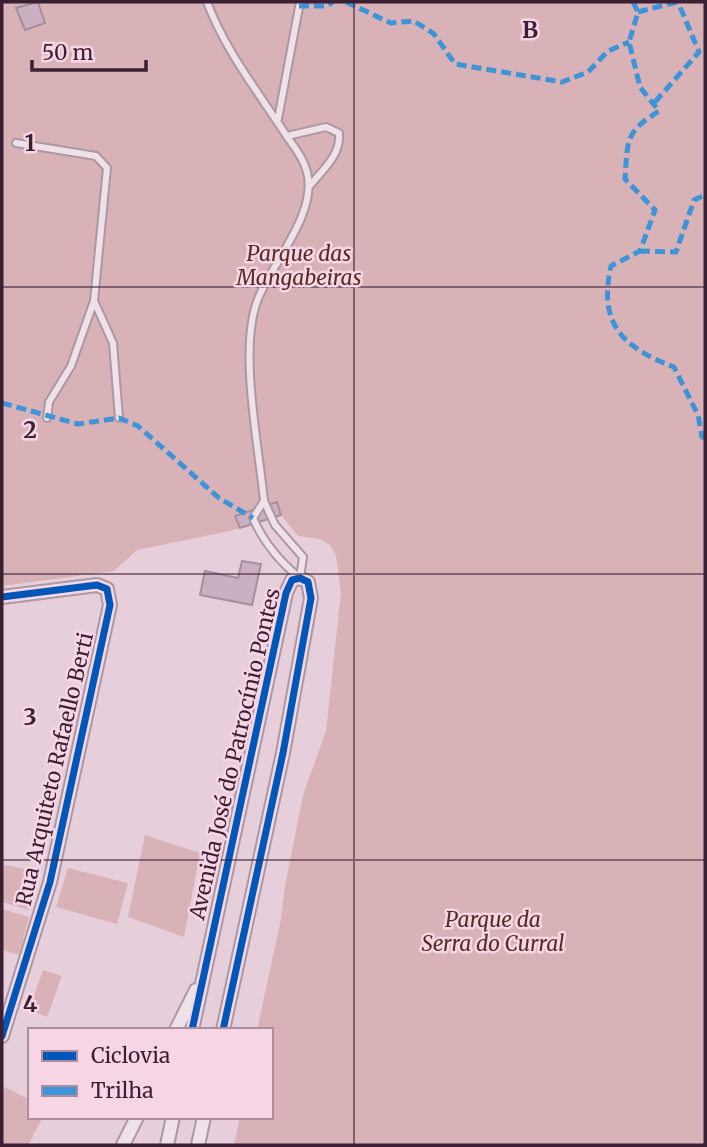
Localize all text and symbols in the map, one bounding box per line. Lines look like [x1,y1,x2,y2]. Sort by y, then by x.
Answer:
text: B [522,15,538,44]
scale bar [32,28,145,72]
text: 50 m [42,39,93,66]
text: 1 [25,128,36,157]
park label: Parque das Mangabeiras [235,240,362,291]
text: 2 [23,415,37,444]
street label: Avenida José do Patrocínio Pontes [183,586,286,923]
street label: Rua Arquiteto Rafaello Berti [10,629,99,908]
text: 3 [23,702,37,731]
park label: Parque da Serra do Curral [421,906,565,957]
text: 4 [23,989,38,1018]
legend [28,1028,273,1119]
text: Ciclovia [91,1042,170,1069]
text: Trilha [91,1077,153,1104]

